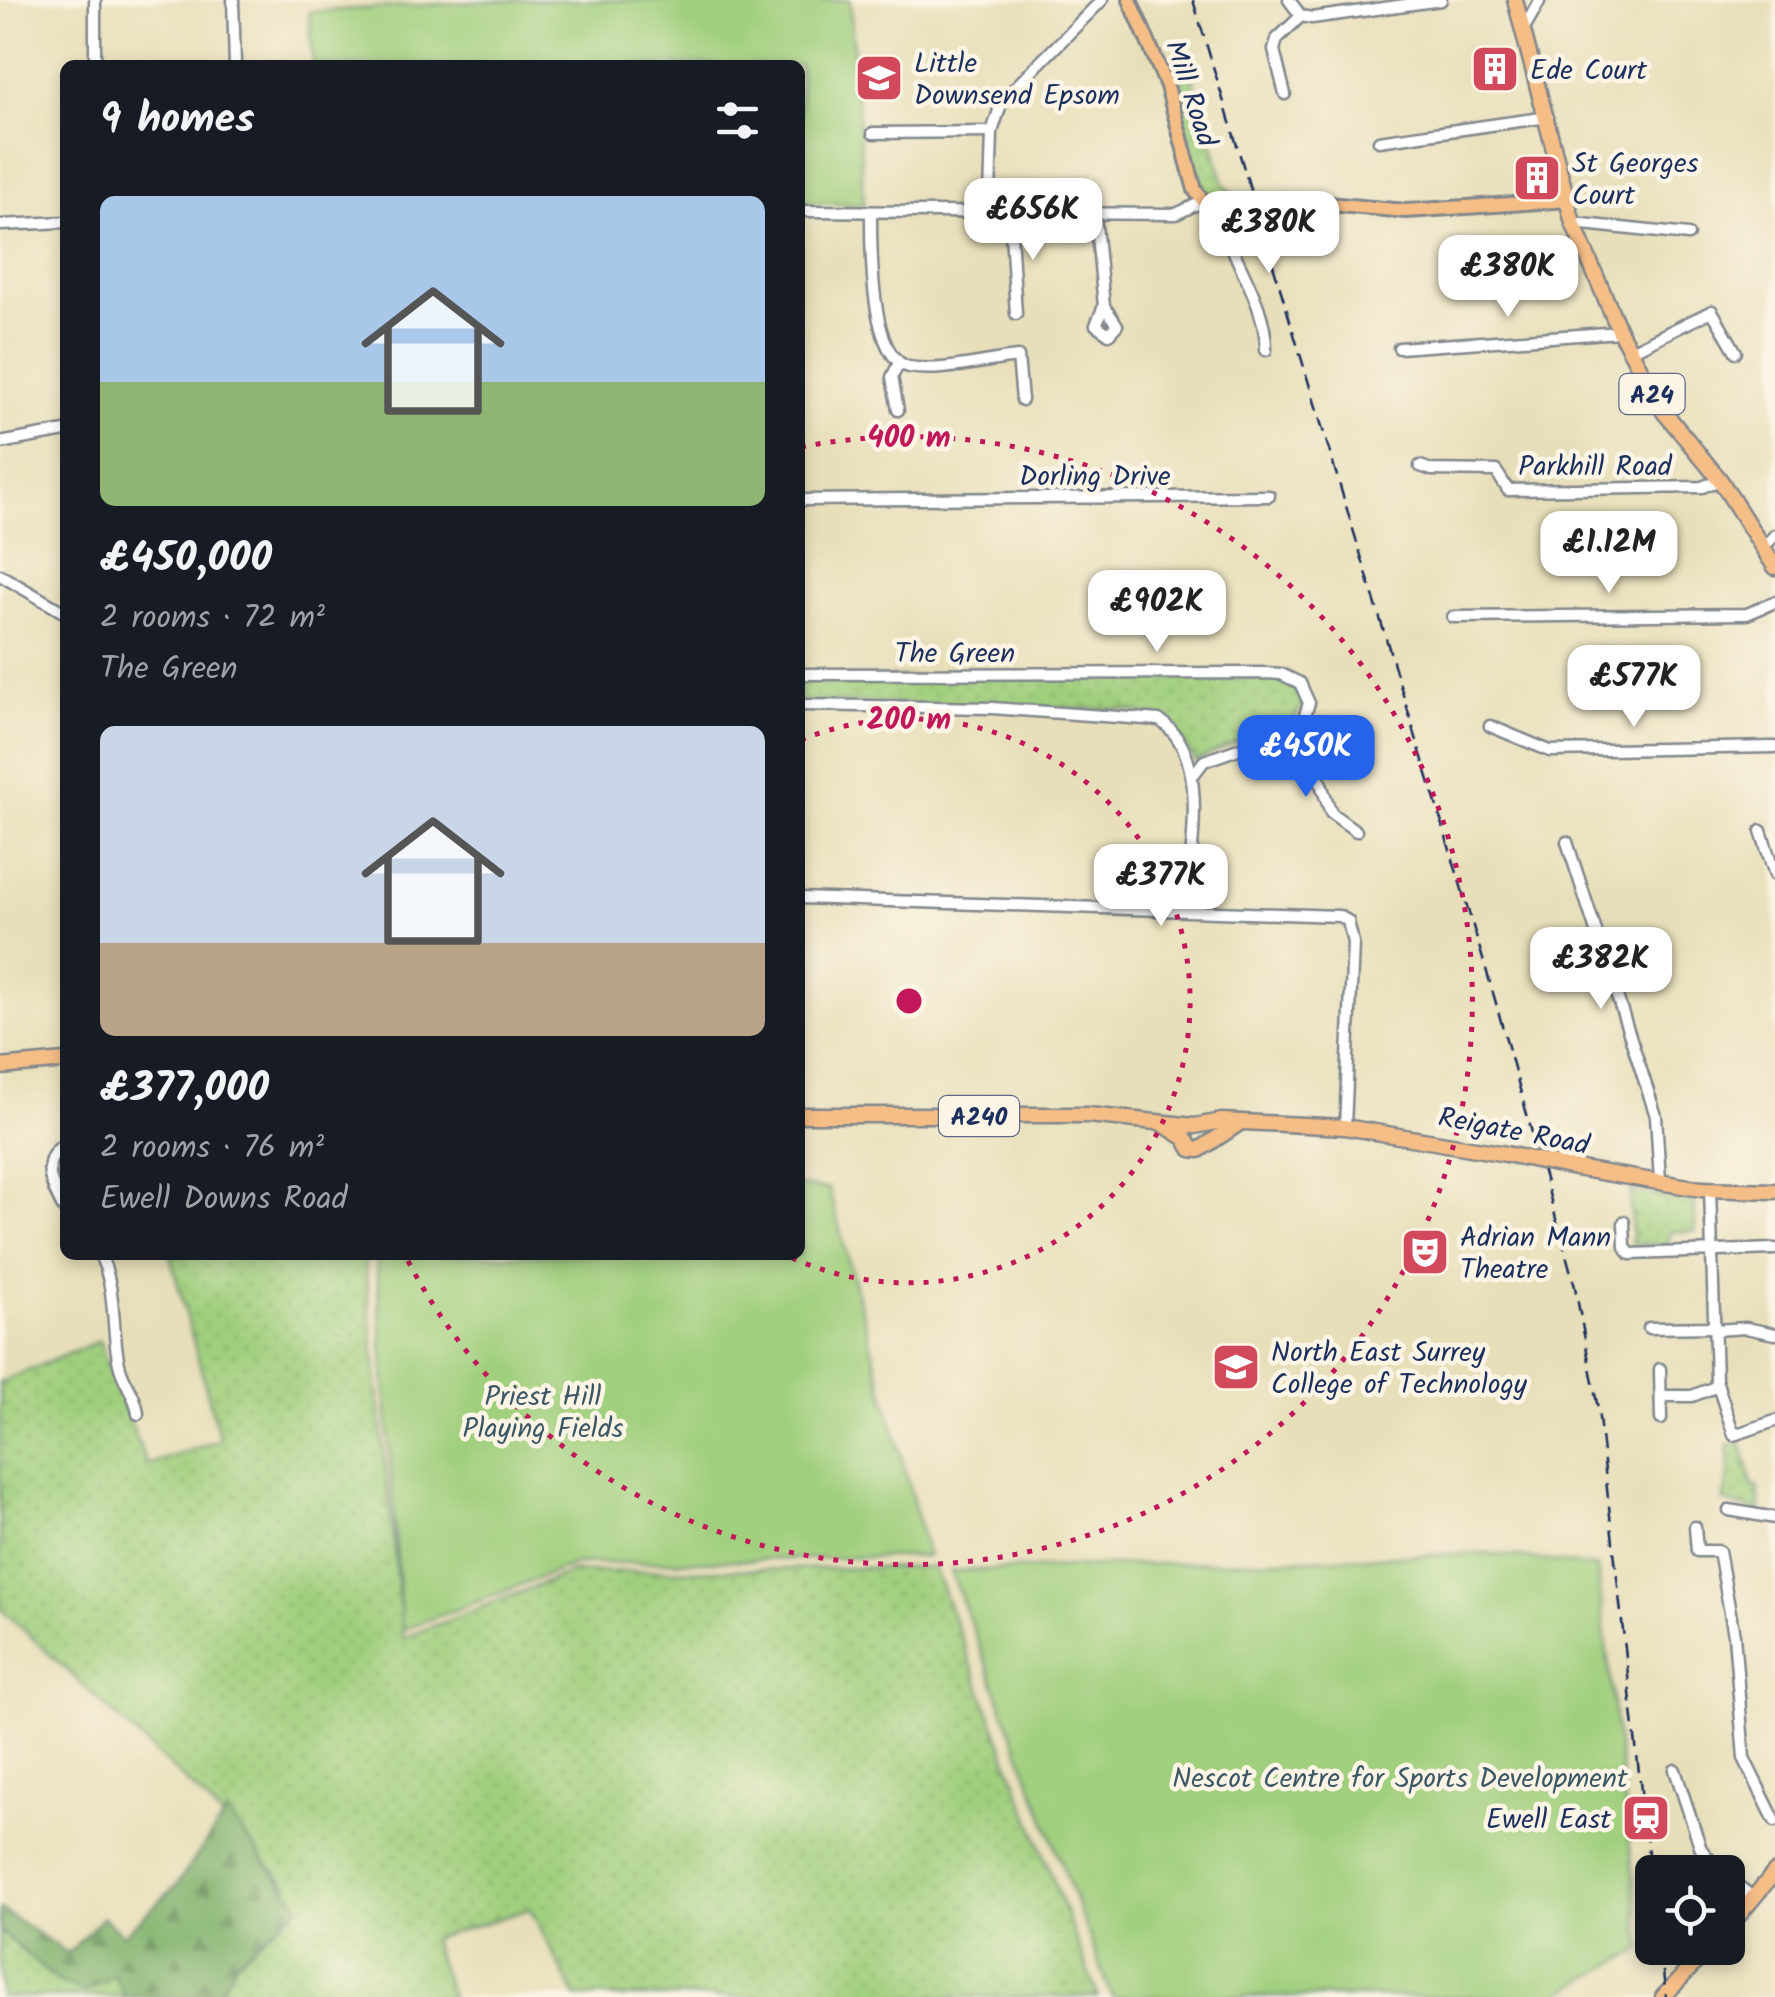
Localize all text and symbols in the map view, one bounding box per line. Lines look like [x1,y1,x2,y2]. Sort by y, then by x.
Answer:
street label: Mill Road [1151,35,1228,154]
place label: Little Downsend Epsom [914,42,1120,119]
building icon: Ede Court [1469,43,1521,95]
place label: Ede Court [1530,49,1648,94]
school or university icon: Little Downsend Epsom [853,52,905,104]
text: 9 homes [100,87,255,154]
icon: filters [710,93,765,148]
place label: St Georges Court [1572,142,1698,219]
building icon: St Georges Court [1511,152,1563,204]
pin: £656K [963,178,1103,263]
text: £656K [986,185,1080,236]
pin: £380K [1199,191,1339,276]
text: £380K [1221,198,1317,249]
pin: £380K [1438,235,1578,320]
text: £380K [1460,242,1556,293]
icon: home [343,261,523,441]
road number: A24 [1620,374,1684,414]
text: 400 m [867,415,951,463]
street label: Parkhill Road [1518,445,1673,490]
street label: Dorling Drive [1019,455,1171,500]
pin: £1.12M [1528,511,1690,596]
text: £1.12M [1562,518,1656,569]
text: £450,000 [100,526,272,593]
pin: £902K [1087,570,1227,655]
text: £902K [1110,577,1204,628]
text: 2 rooms · 72 m² [100,593,325,644]
street label: The Green [895,632,1015,677]
text: The Green [100,644,238,695]
pin: £577K [1564,645,1704,730]
text: £577K [1589,652,1679,703]
text: 200 m [867,697,951,745]
pin: £450K [1236,715,1376,800]
text: £450K [1260,722,1352,773]
icon: home [343,791,523,971]
pin: £377K [1091,844,1231,929]
text: £377K [1116,851,1206,902]
pin: £382K [1531,927,1671,1012]
text: £382K [1552,934,1650,985]
centre of rings [891,983,927,1019]
text: £377,000 [100,1056,269,1123]
road number: A240 [939,1096,1019,1136]
street label: Reigate Road [1434,1096,1594,1169]
text: 2 rooms · 76 m² [100,1123,324,1174]
text: Ewell Downs Road [100,1174,348,1225]
place label: Adrian Mann Theatre [1460,1216,1611,1293]
theatre icon: Adrian Mann Theatre [1399,1226,1451,1278]
place label: North East Surrey College of Technology [1271,1331,1528,1408]
school or university icon: North East Surrey College of Technology [1210,1341,1262,1393]
park label: Priest Hill Playing Fields [462,1375,624,1452]
park label: Nescot Centre for Sports Development [1172,1757,1629,1802]
station icon: Ewell East [1620,1792,1672,1844]
place label: Ewell East [1486,1798,1612,1843]
map controls [1635,1855,1745,1965]
button: locate [1635,1855,1745,1965]

